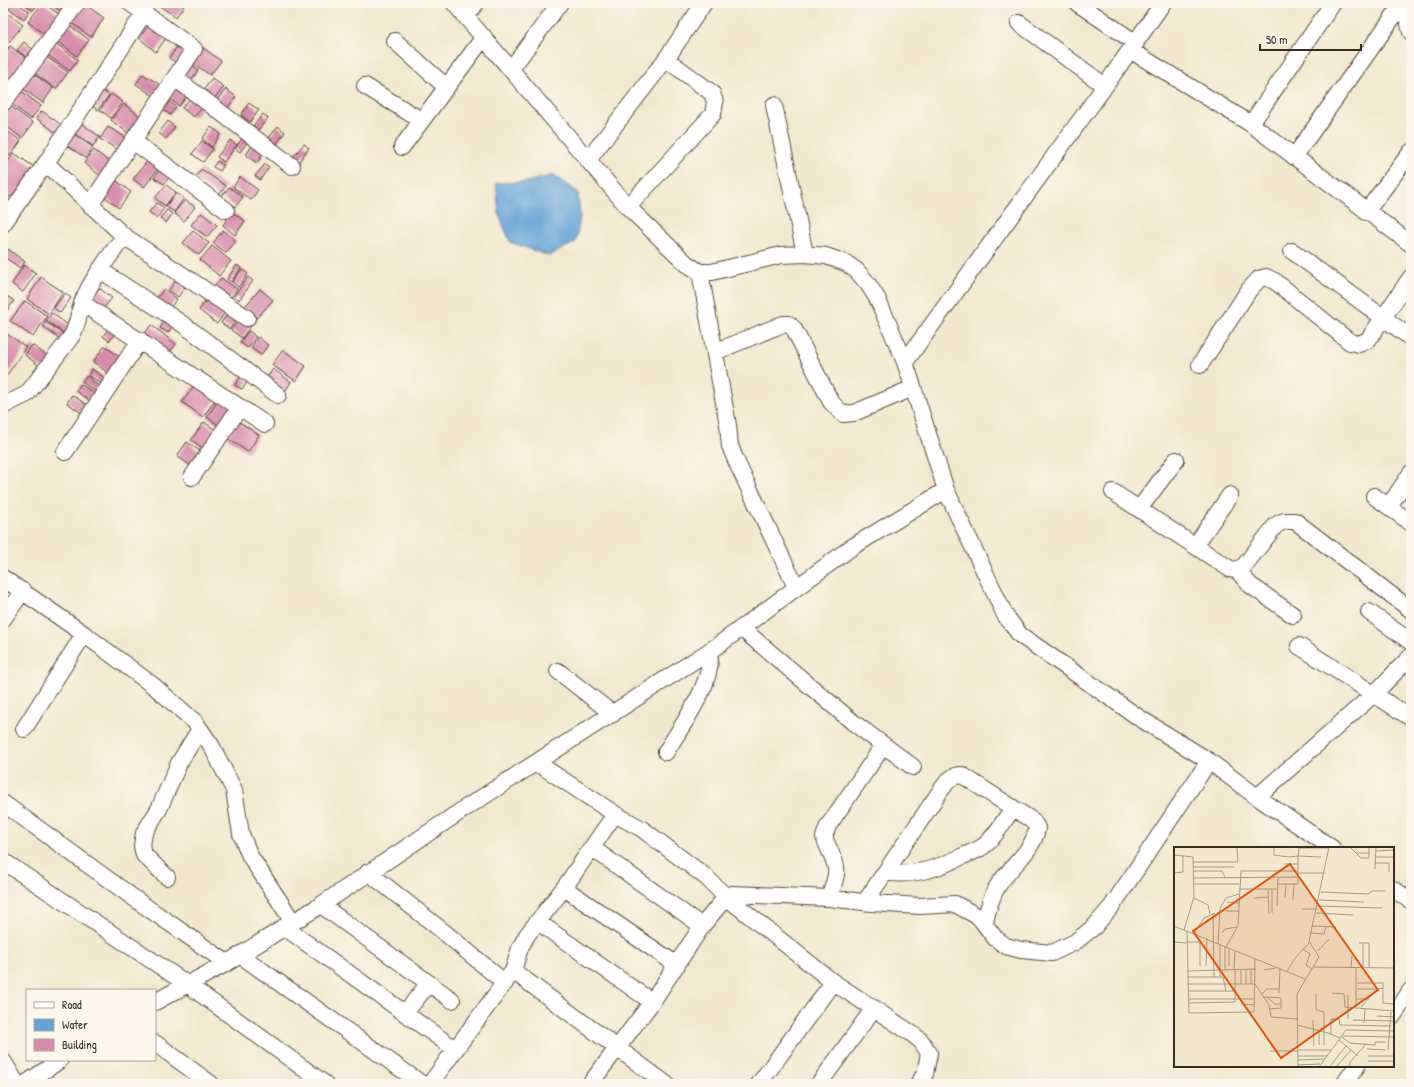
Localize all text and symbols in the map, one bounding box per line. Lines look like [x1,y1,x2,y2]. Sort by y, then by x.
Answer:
scale bar [1260,26,1361,52]
text: 50 m [1266,31,1287,48]
inset map [1174,847,1394,1067]
legend [26,989,156,1061]
text: Road [62,996,82,1013]
text: Water [62,1016,88,1033]
text: Building [62,1036,97,1053]

